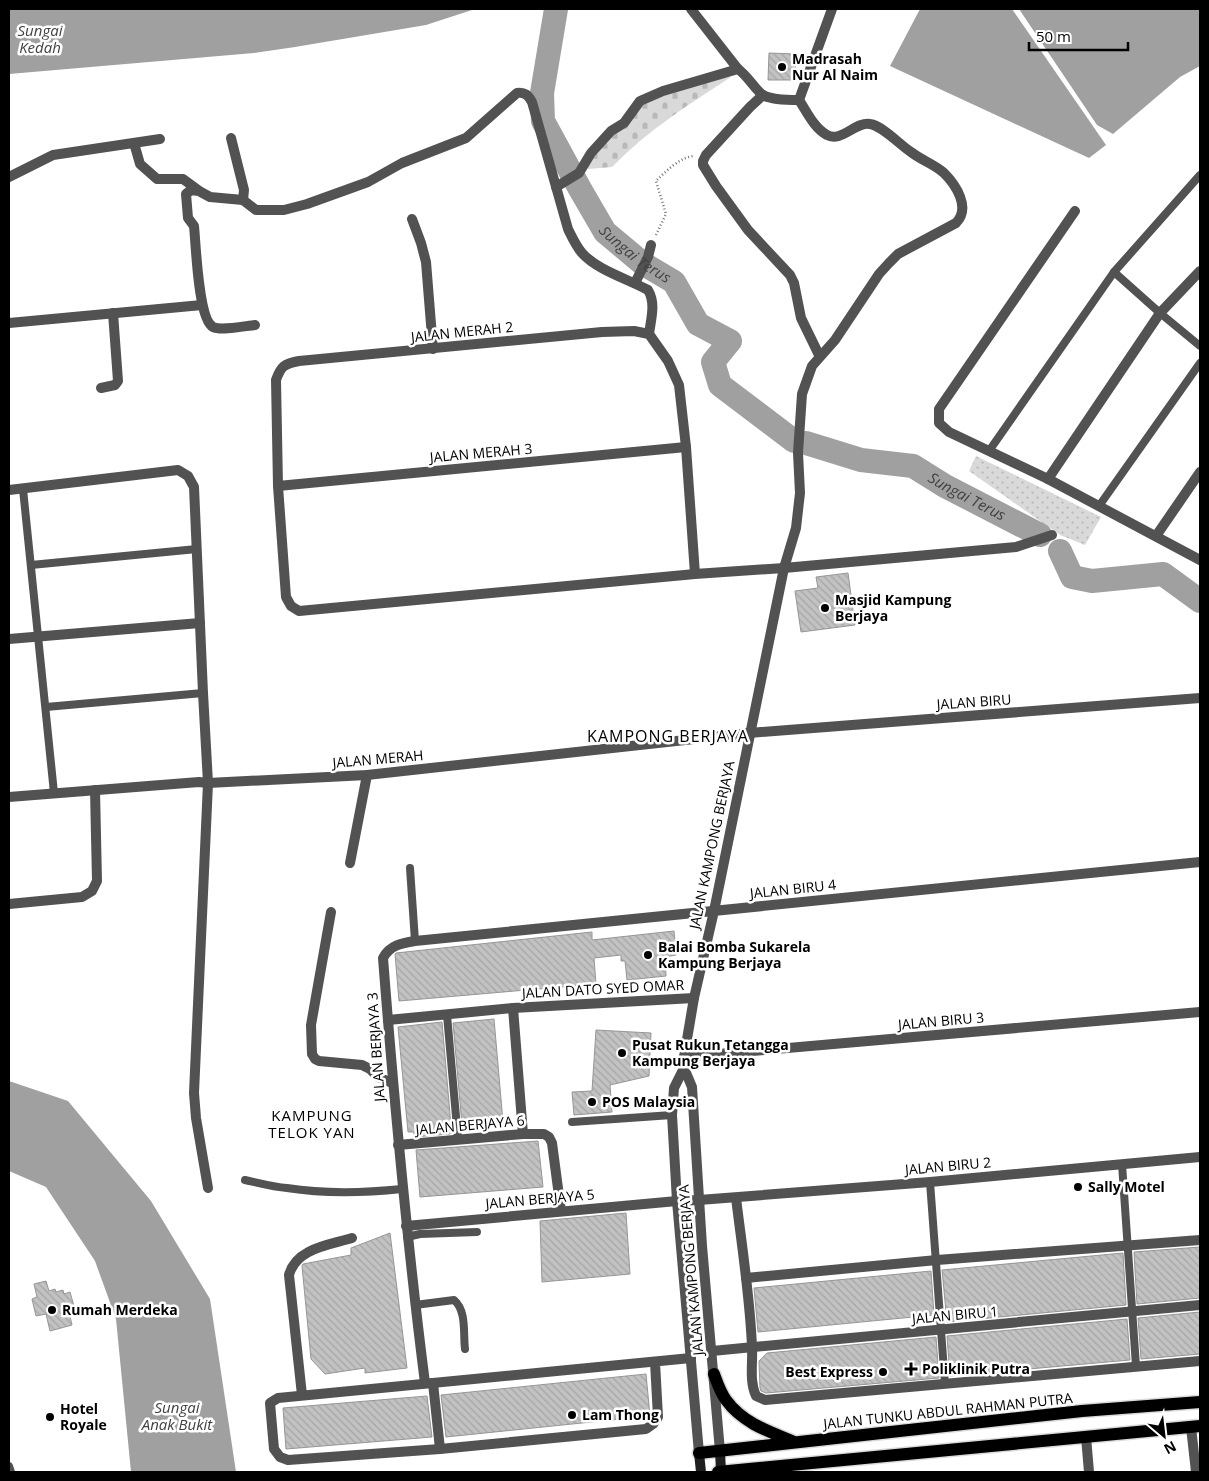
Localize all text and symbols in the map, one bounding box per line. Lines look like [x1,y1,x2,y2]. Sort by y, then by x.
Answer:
water label: Sungai Kedah [18,20,63,57]
scale bar [1029,20,1128,52]
text: 50 m [1036,26,1071,46]
place label: Madrasah Nur Al Naim [792,49,878,84]
marker: Madrasah Nur Al Naim [776,61,788,73]
water label: Sungai Terus [595,222,675,287]
street label: JALAN MERAH 2 [408,317,514,347]
street label: JALAN MERAH 3 [427,439,533,467]
water label: Sungai Terus [925,467,1010,525]
place label: Masjid Kampung Berjaya [835,590,951,625]
marker: Masjid Kampung Berjaya [819,602,831,614]
street label: JALAN BIRU [934,689,1012,714]
district label: KAMPONG BERJAYA [587,725,749,747]
street label: JALAN MERAH [330,745,424,772]
street label: JALAN KAMPONG BERJAYA [684,759,739,933]
street label: JALAN BIRU 4 [747,875,837,903]
place label: Balai Bomba Sukarela Kampung Berjaya [658,937,811,972]
marker: Balai Bomba Sukarela Kampung Berjaya [642,949,654,961]
street label: JALAN DATO SYED OMAR [519,975,685,1002]
street label: JALAN BERJAYA 3 [362,992,389,1104]
street label: JALAN BIRU 3 [895,1007,985,1034]
place label: Pusat Rukun Tetangga Kampung Berjaya [632,1035,789,1070]
marker: Pusat Rukun Tetangga Kampung Berjaya [616,1047,628,1059]
place label: POS Malaysia [602,1092,695,1111]
marker: POS Malaysia [586,1096,598,1108]
district label: KAMPUNG TELOK YAN [268,1105,356,1142]
street label: JALAN BERJAYA 6 [413,1110,525,1139]
street label: JALAN BIRU 2 [902,1152,992,1179]
place label: Sally Motel [1088,1177,1165,1196]
marker: Sally Motel [1072,1181,1084,1193]
street label: JALAN BERJAYA 5 [483,1184,595,1213]
street label: JALAN KAMPONG BERJAYA [674,1184,708,1358]
place label: Rumah Merdeka [62,1300,178,1319]
street label: JALAN BIRU 1 [909,1301,999,1328]
marker: Rumah Merdeka [46,1304,58,1316]
place label: Poliklinik Putra [922,1359,1030,1378]
place label: Best Express [785,1362,873,1381]
marker: Poliklinik Putra [904,1362,918,1376]
marker: Best Express [877,1366,889,1378]
street label: JALAN TUNKU ABDUL RAHMAN PUTRA [820,1388,1074,1433]
water label: Sungai Anak Bukit [141,1397,213,1434]
place label: Hotel Royale [60,1399,107,1434]
place label: Lam Thong [582,1405,659,1424]
marker: Lam Thong [566,1409,578,1421]
marker: Hotel Royale [44,1411,56,1423]
north arrow [1139,1411,1189,1461]
text: N [1161,1437,1180,1459]

